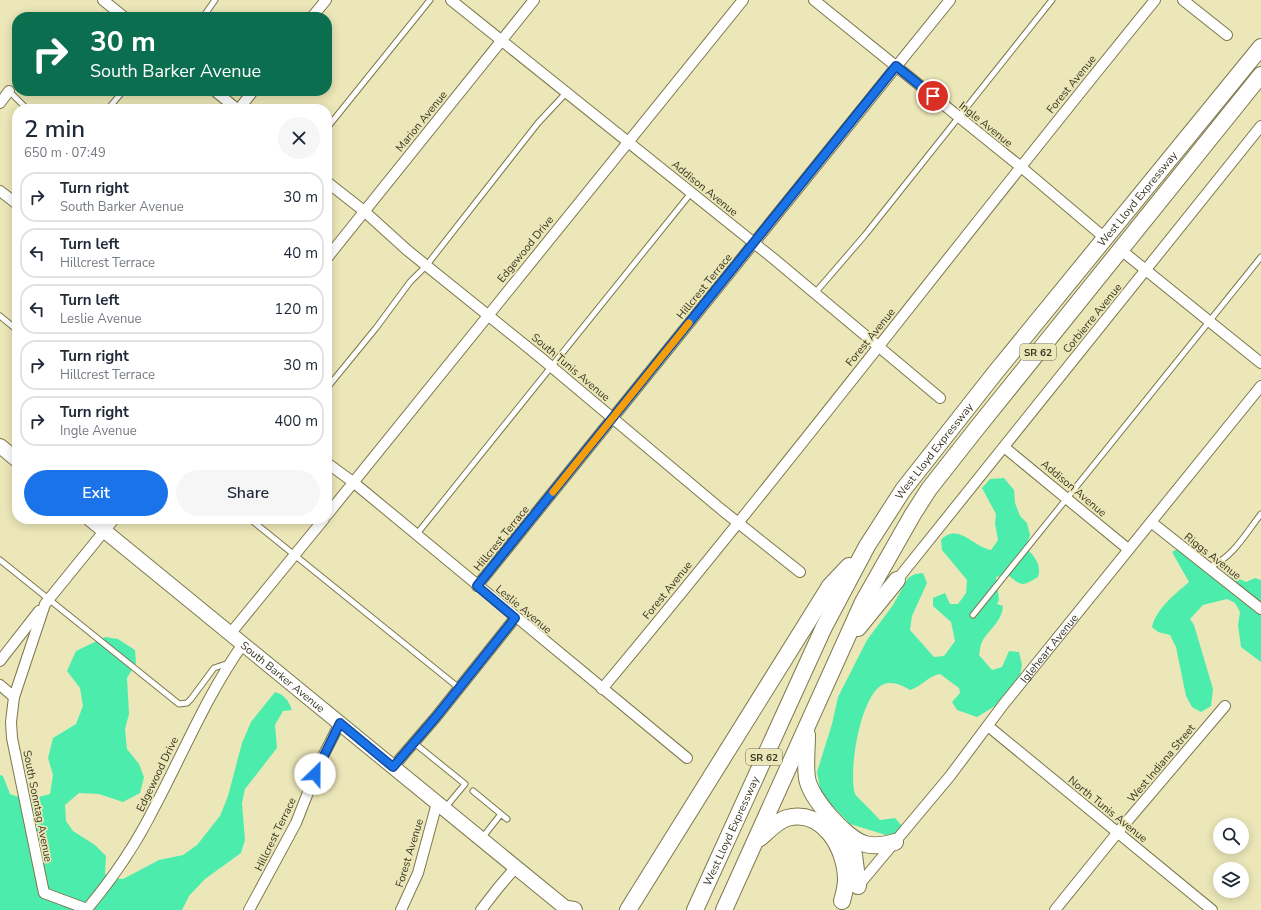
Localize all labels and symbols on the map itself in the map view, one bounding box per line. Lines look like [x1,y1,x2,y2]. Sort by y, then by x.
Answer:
street label: Forest Avenue [1043,52,1100,117]
pin [916,79,950,113]
street label: Marion Avenue [392,88,451,155]
street label: Ingle Avenue [956,98,1016,151]
street label: West Lloyd Expressway [1094,148,1181,250]
street label: Addison Avenue [668,157,741,220]
street label: Edgewood Drive [494,213,557,286]
street label: Hillcrest Terrace [673,250,736,322]
street label: Corbierre Avenue [1060,280,1125,356]
street label: Forest Avenue [842,305,899,370]
street label: South Tunis Avenue [528,330,613,405]
road number: SR 62 [1020,344,1056,360]
street label: West Lloyd Expressway [892,400,977,502]
street label: Addison Avenue [1038,457,1110,520]
street label: Hillcrest Terrace [470,502,533,574]
street label: Riggs Avenue [1181,529,1244,583]
street label: Forest Avenue [639,558,696,623]
street label: Leslie Avenue [492,581,555,637]
street label: Igleheart Avenue [1017,611,1082,686]
street label: South Barker Avenue [237,638,328,716]
street label: West Indiana Street [1124,721,1199,806]
street label: Edgewood Drive [133,734,182,814]
street label: South Sonntag Avenue [19,749,56,863]
road number: SR 62 [746,749,782,765]
position arrow [294,753,336,795]
street label: North Tunis Avenue [1065,773,1151,846]
street label: West Lloyd Expressway [700,774,763,888]
street label: Hillcrest Terrace [251,795,300,874]
street label: Forest Avenue [392,817,427,889]

